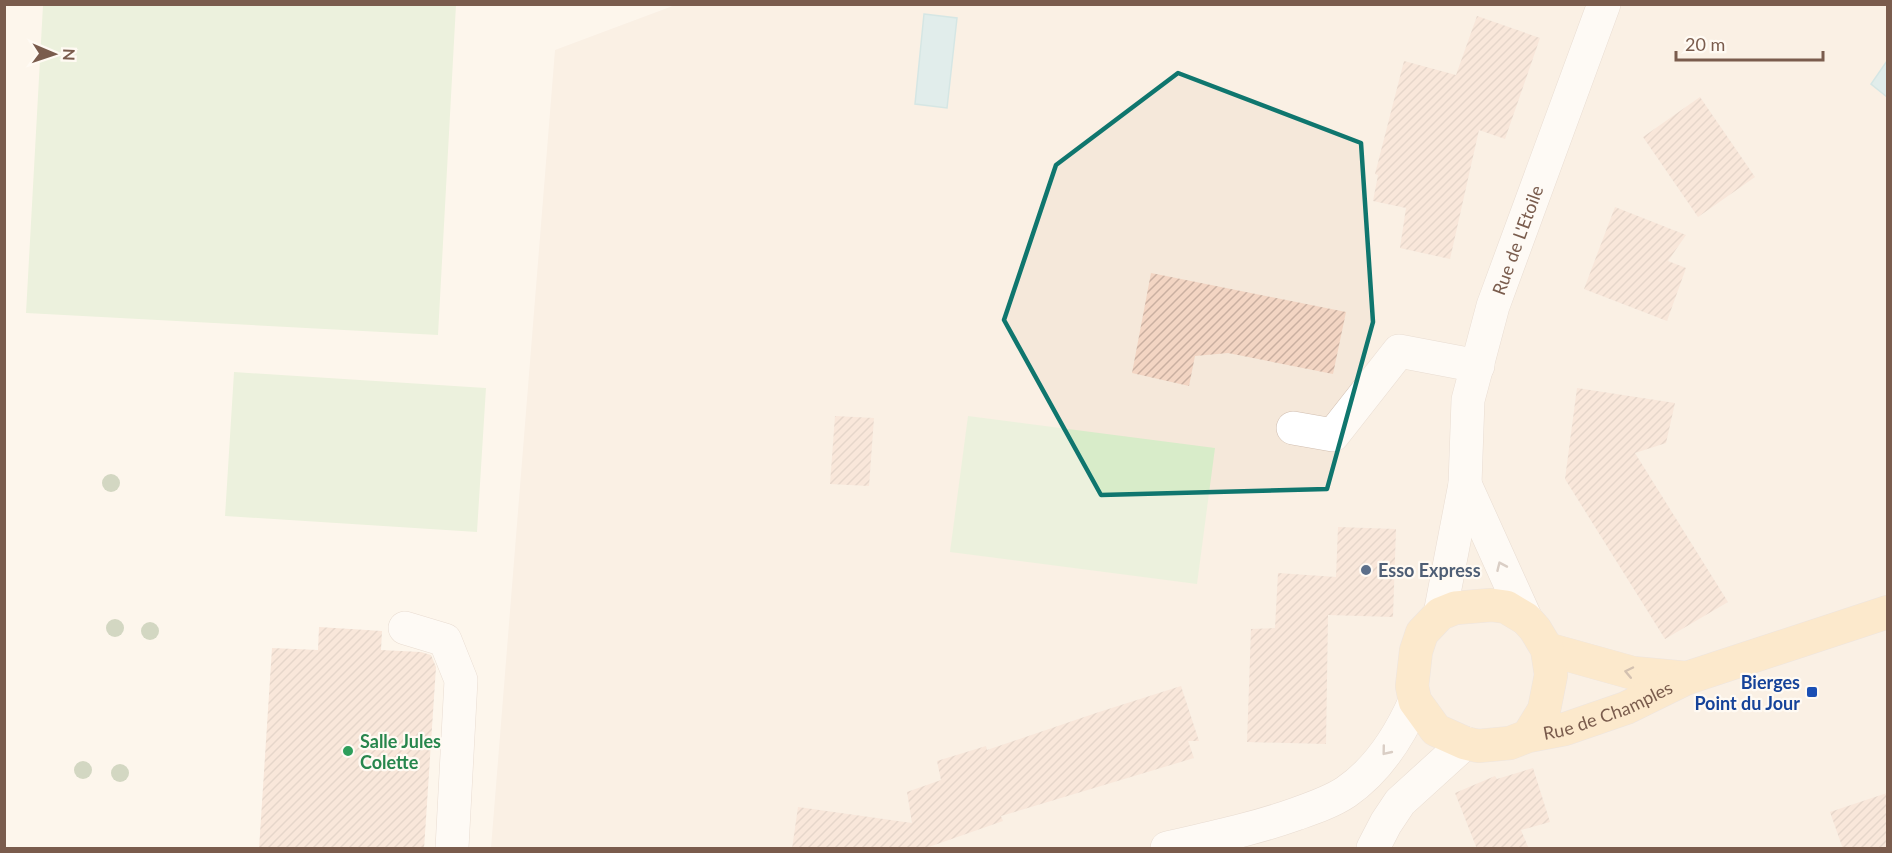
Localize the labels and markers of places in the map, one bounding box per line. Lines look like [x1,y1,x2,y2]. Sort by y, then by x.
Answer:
place label: Esso Express [1378,559,1481,581]
marker: Esso Express [1359,563,1373,577]
place label: Bierges Point du Jour [1694,671,1800,714]
marker: Bierges Point du Jour [1805,685,1819,699]
place label: Salle Jules Colette [360,730,441,773]
marker: Salle Jules Colette [341,744,355,758]

